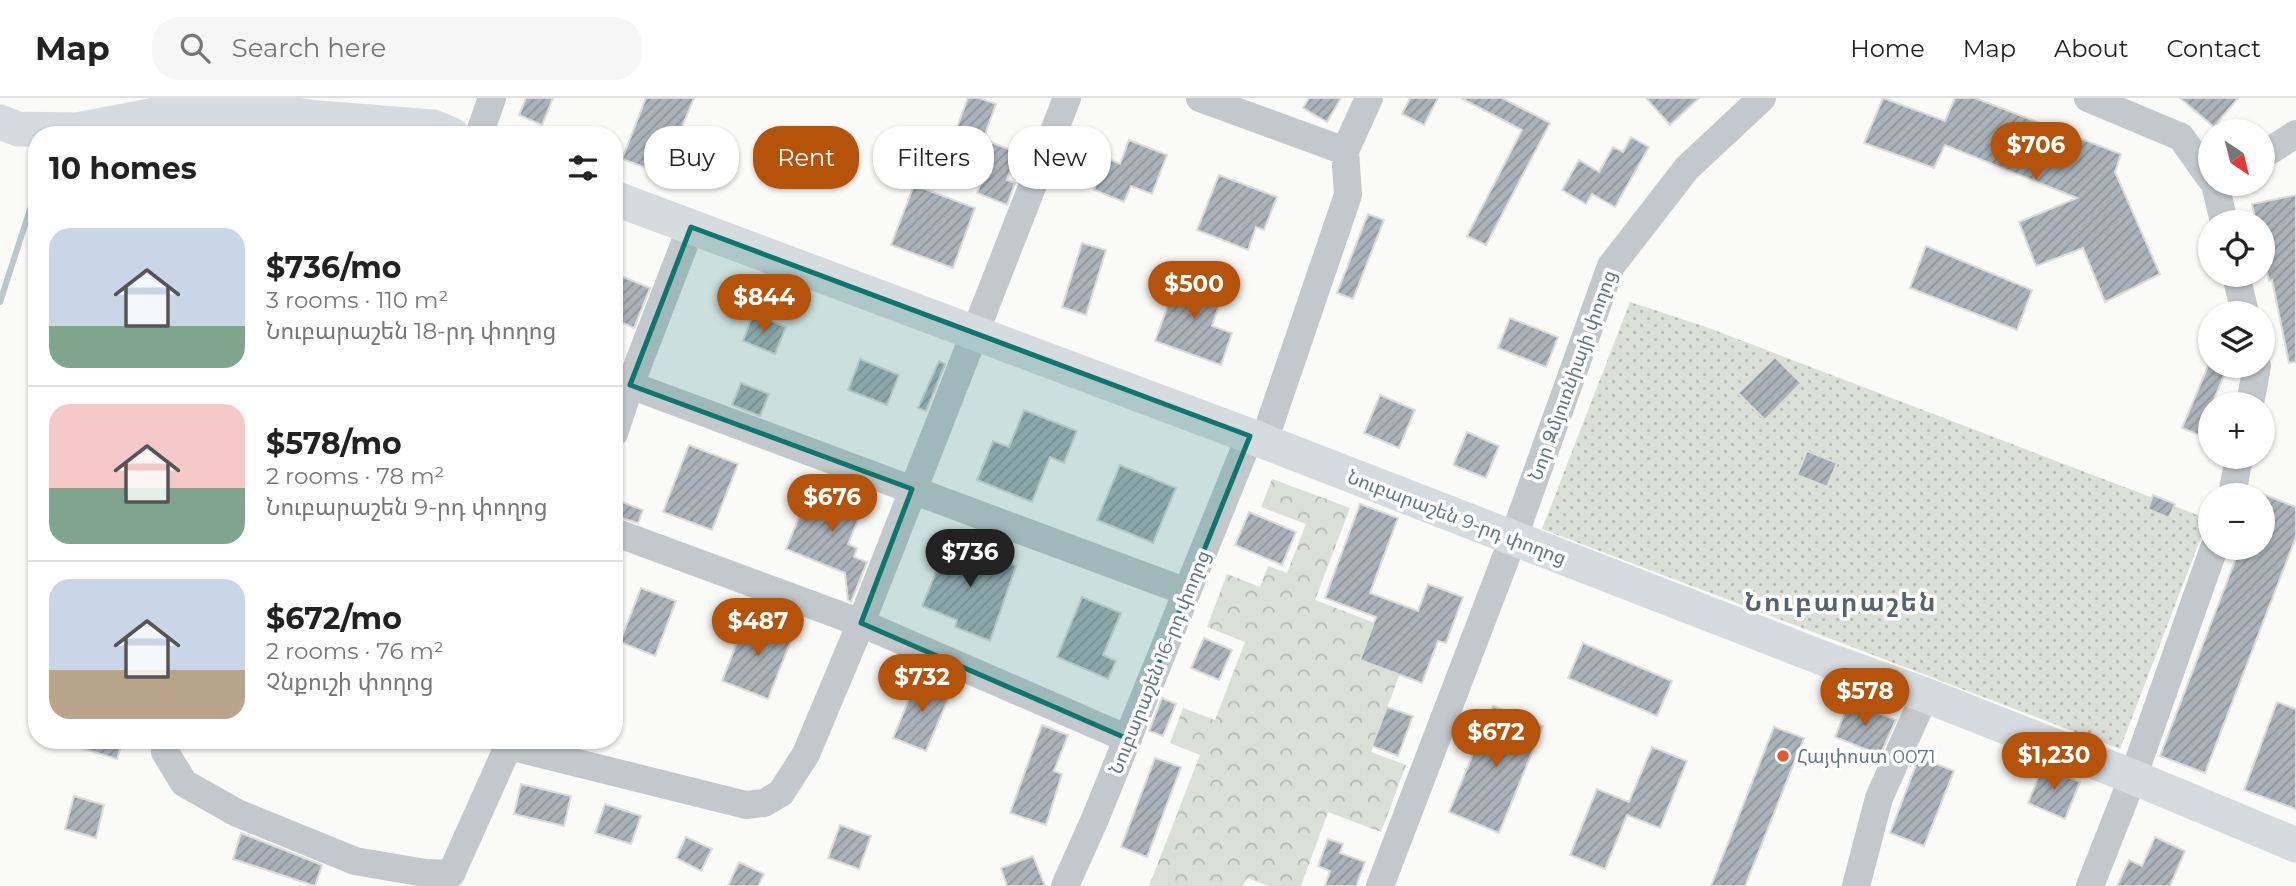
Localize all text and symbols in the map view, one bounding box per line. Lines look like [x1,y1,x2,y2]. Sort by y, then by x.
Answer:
search box [152,17,642,80]
text: Map [35,28,110,68]
icon: search [176,29,214,67]
text: Search here [232,32,386,64]
text: Home [1850,34,1925,63]
text: Map [1963,34,2016,63]
text: About [2054,34,2128,63]
text: Contact [2166,34,2261,63]
north arrow [2198,119,2275,196]
map controls [2198,119,2275,560]
pin: $706 [1995,122,2077,182]
chip: Buy [644,126,739,189]
chip: Rent [753,126,859,189]
chip: Filters [873,126,994,189]
chip: New [1008,126,1111,189]
text: $706 [2007,131,2065,159]
icon: filters [564,149,602,187]
text: 10 homes [49,150,197,187]
button: locate [2198,210,2275,287]
text: $736/mo [266,249,402,286]
icon: home [105,256,189,340]
pin: $500 [1153,262,1235,321]
street label: Նոր Զմյուռնիայի փողոց [1524,267,1621,483]
text: $500 [1164,270,1224,298]
pin: $844 [723,274,805,334]
text: $844 [733,283,795,311]
text: 3 rooms · 110 m² [266,286,448,314]
button: layers [2198,301,2275,378]
text: Նուբարաշեն 18-րդ փողոց [266,317,556,345]
button: + [2198,392,2275,469]
text: $578/mo [266,425,402,462]
icon: home [105,432,189,516]
text: 2 rooms · 78 m² [266,462,444,490]
street label: Նուբարաշեն 9-րդ փողոց [1344,465,1569,570]
pin: $676 [791,474,873,534]
text: $676 [803,483,861,511]
button: − [2198,483,2275,560]
text: Նուբարաշեն 9-րդ փողոց [266,493,547,521]
pin: $736 [929,530,1011,589]
text: $736 [942,538,998,566]
street label: Նուբարաշեն 16-րդ փողոց [1104,547,1215,777]
district label: Նուբարաշեն [1744,586,1938,618]
pin: $487 [717,598,799,658]
text: $672/mo [266,600,402,637]
icon: home [105,607,189,691]
text: $487 [728,607,788,635]
text: 2 rooms · 76 m² [266,637,444,665]
pin: $732 [881,654,963,714]
text: $732 [894,663,950,691]
text: Չնքուշի փողոց [266,668,434,696]
pin: $578 [1824,668,1906,728]
text: $578 [1836,677,1894,705]
pin: $672 [1455,710,1537,769]
text: $672 [1467,718,1525,746]
pin: $1,230 [1997,732,2111,792]
text: $1,230 [2018,741,2090,769]
place label: Հայփոստ 0071 [1797,745,1936,768]
marker: Հայփոստ 0071 [1775,748,1791,764]

